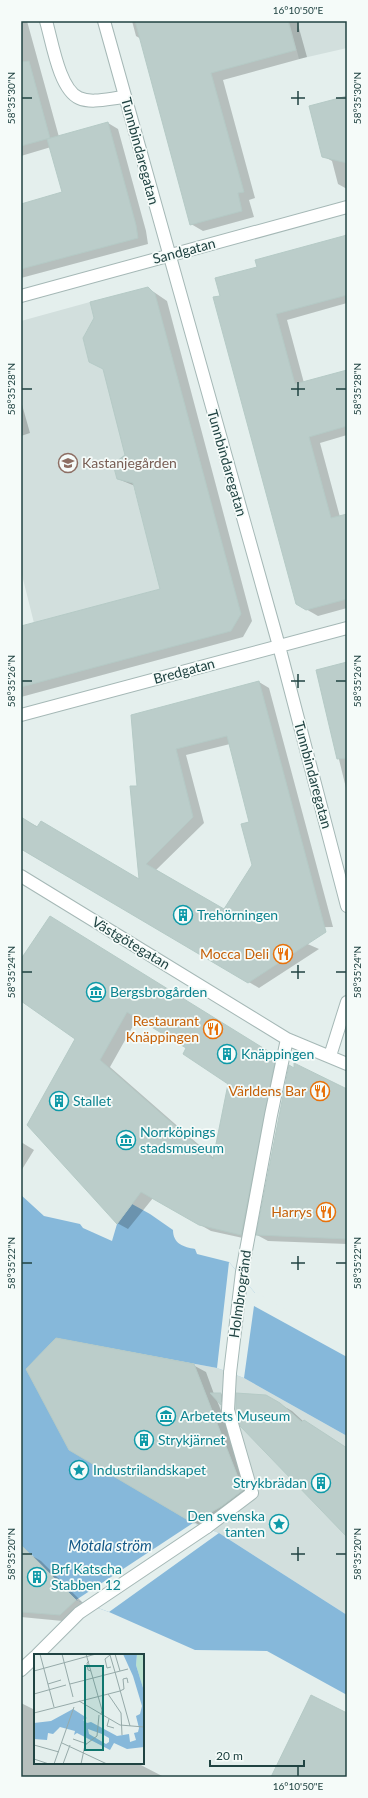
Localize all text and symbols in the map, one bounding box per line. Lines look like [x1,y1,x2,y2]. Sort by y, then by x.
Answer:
text: 16°10'50"E [273,4,323,16]
text: 58°35'30"N [5,72,17,124]
text: 58°35'30"N [351,72,363,124]
street label: Tunnbindaregatan [118,95,163,206]
street label: Sandgatan [151,234,217,267]
text: 58°35'28"N [5,363,17,415]
text: 58°35'28"N [351,363,363,415]
street label: Tunnbindaregatan [204,408,251,518]
school or university icon: Kastanjegården [57,452,79,474]
place label: Kastanjegården [82,454,177,471]
street label: Bredgatan [151,654,216,687]
text: 58°35'26"N [5,655,17,707]
text: 58°35'26"N [351,655,363,707]
street label: Tunnbindaregatan [291,719,336,830]
building icon: Trehörningen [172,904,194,926]
place label: Trehörningen [197,906,278,923]
street label: Västgötegatan [89,913,173,972]
restaurant icon: Mocca Deli [272,943,294,965]
place label: Mocca Deli [200,945,269,962]
text: 58°35'24"N [5,946,17,998]
text: 58°35'24"N [351,946,363,998]
museum icon: Bergsbrogården [85,981,107,1003]
place label: Bergsbrogården [110,983,207,1000]
place label: Restaurant Knäppingen [126,1012,199,1045]
restaurant icon: Restaurant Knäppingen [202,1018,224,1040]
building icon: Knäppingen [216,1043,238,1065]
place label: Knäppingen [241,1045,314,1062]
restaurant icon: Världens Bar [309,1080,331,1102]
place label: Världens Bar [228,1082,306,1099]
building icon: Stallet [48,1090,70,1112]
place label: Stallet [73,1092,111,1109]
place label: Norrköpings stadsmuseum [140,1123,224,1156]
museum icon: Norrköpings stadsmuseum [115,1129,137,1151]
restaurant icon: Harrys [315,1201,337,1223]
place label: Harrys [271,1203,312,1220]
text: 58°35'22"N [5,1237,17,1289]
text: 58°35'22"N [351,1237,363,1289]
street label: Holmbrogränd [225,1249,254,1339]
museum icon: Arbetets Museum [155,1405,177,1427]
place label: Arbetets Museum [180,1407,290,1424]
building icon: Strykjärnet [133,1429,155,1451]
place label: Strykjärnet [158,1431,225,1448]
place icon: Industrilandskapet [68,1459,90,1481]
place label: Industrilandskapet [93,1461,206,1478]
building icon: Strykbrädan [310,1472,332,1494]
place label: Strykbrädan [233,1474,307,1491]
place label: Den svenska tanten [187,1507,265,1540]
place icon: Den svenska tanten [268,1513,290,1535]
text: 58°35'20"N [5,1528,17,1580]
text: 58°35'20"N [351,1528,363,1580]
water label: Motala ström [68,1536,152,1554]
place label: Brf Katscha Stabben 12 [51,1560,122,1593]
building icon: Brf Katscha Stabben 12 [26,1566,48,1588]
inset map [34,1654,144,1764]
scale bar [210,1742,304,1768]
text: 20 m [216,1748,243,1763]
text: 16°10'50"E [273,1780,323,1792]

